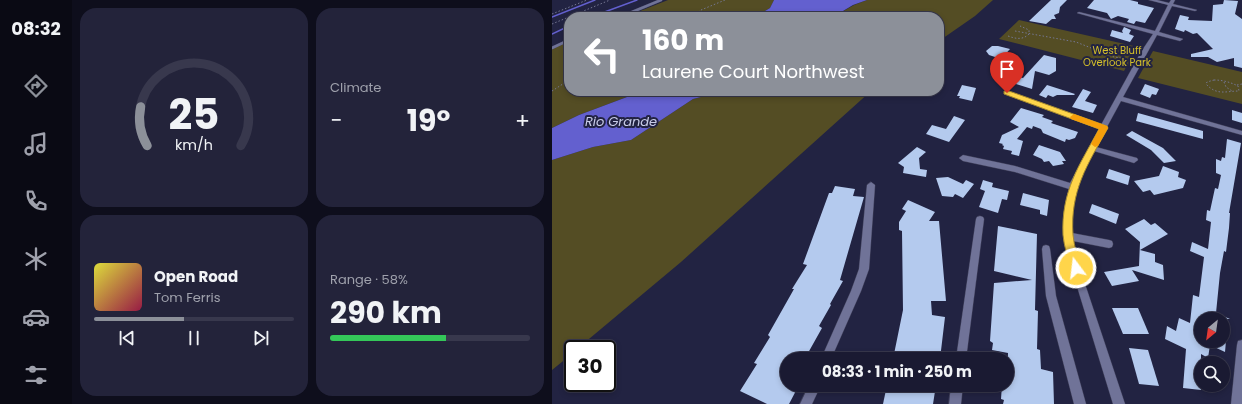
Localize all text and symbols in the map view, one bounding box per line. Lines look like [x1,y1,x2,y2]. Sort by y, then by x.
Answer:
text: 08:32 [11,16,61,41]
text: 160 m [642,21,724,60]
icon: left [576,28,628,80]
park label: West Bluff Overlook Park [1083,43,1152,70]
pin [990,52,1024,93]
icon: arrive [996,58,1018,80]
text: Laurene Court Northwest [642,59,865,84]
icon: directions [22,72,50,100]
text: Climate [330,78,381,97]
text: 25 [169,84,219,143]
text: 19° [407,99,450,142]
text: − [330,105,342,136]
text: + [515,105,530,136]
water label: Rio Grande [585,112,657,131]
icon: music [22,130,50,158]
text: km/h [175,134,213,154]
icon: phone [22,187,50,215]
icon: climate [22,245,50,273]
position arrow [1055,247,1097,289]
text: Open Road [154,266,238,287]
text: Range · 58% [330,270,408,289]
text: Tom Ferris [154,288,221,307]
text: 290 km [330,291,442,334]
icon: car [22,303,50,331]
north arrow [1194,312,1230,348]
map controls [1194,312,1230,392]
icon: previous [116,327,138,349]
icon: pause [183,327,205,349]
icon: next [250,327,272,349]
speed limit sign: 30 [564,340,616,392]
button: search [1194,356,1230,392]
icon: filters [22,361,50,389]
text: 08:33 · 1 min · 250 m [822,361,972,382]

